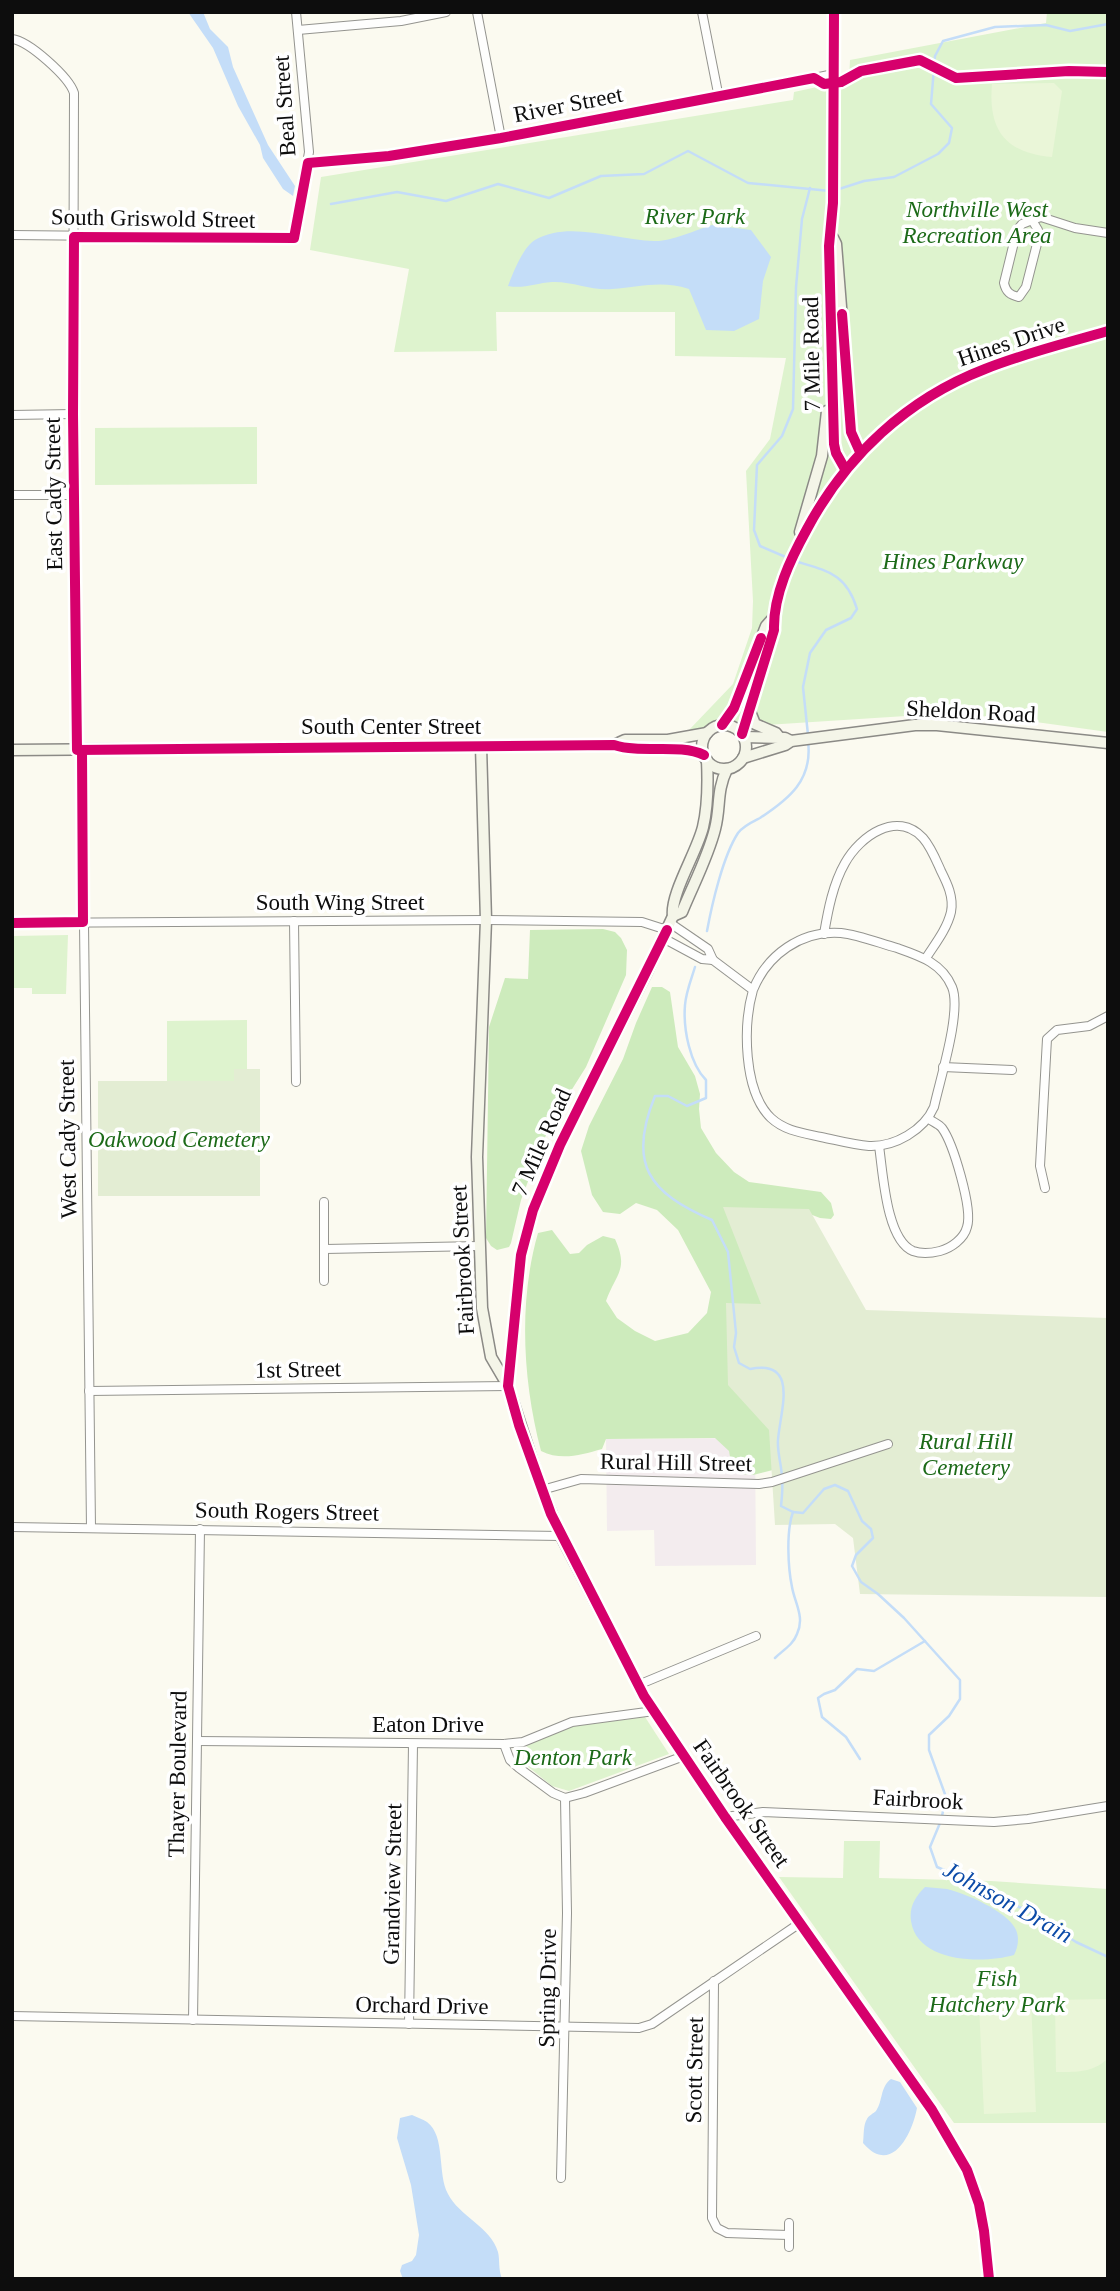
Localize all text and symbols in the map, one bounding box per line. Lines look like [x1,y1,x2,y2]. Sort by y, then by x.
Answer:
street label: Beal Street [268,54,301,157]
street label: River Street [511,82,625,127]
park label: Northville West Recreation Area [901,197,1052,248]
street label: South Griswold Street [51,204,256,233]
park label: River Park [644,204,746,229]
street label: 7 Mile Road [798,296,825,412]
street label: Hines Drive [954,311,1068,371]
street label: East Cady Street [40,417,67,571]
park label: Hines Parkway [881,549,1024,574]
street label: Sheldon Road [906,696,1037,727]
street label: South Center Street [301,714,482,739]
street label: South Wing Street [256,890,425,915]
street label: West Cady Street [54,1059,81,1219]
street label: 7 Mile Road [507,1084,576,1200]
park label: Oakwood Cemetery [88,1127,271,1152]
street label: Fairbrook Street [446,1184,479,1336]
street label: 1st Street [255,1356,342,1383]
park label: Rural Hill Cemetery [918,1429,1013,1480]
street label: Rural Hill Street [600,1449,753,1476]
street label: South Rogers Street [195,1497,380,1526]
street label: Thayer Boulevard [164,1690,191,1858]
street label: Eaton Drive [372,1712,484,1737]
street label: Fairbrook Street [688,1735,795,1872]
park label: Denton Park [513,1745,633,1770]
street label: Fairbrook [872,1785,964,1814]
street label: Grandview Street [379,1802,406,1965]
water label: Johnson Drain [939,1856,1077,1948]
street label: Spring Drive [534,1928,561,2048]
park label: Fish Hatchery Park [928,1966,1066,2017]
street label: Orchard Drive [355,1992,489,2019]
street label: Scott Street [681,2016,708,2124]

